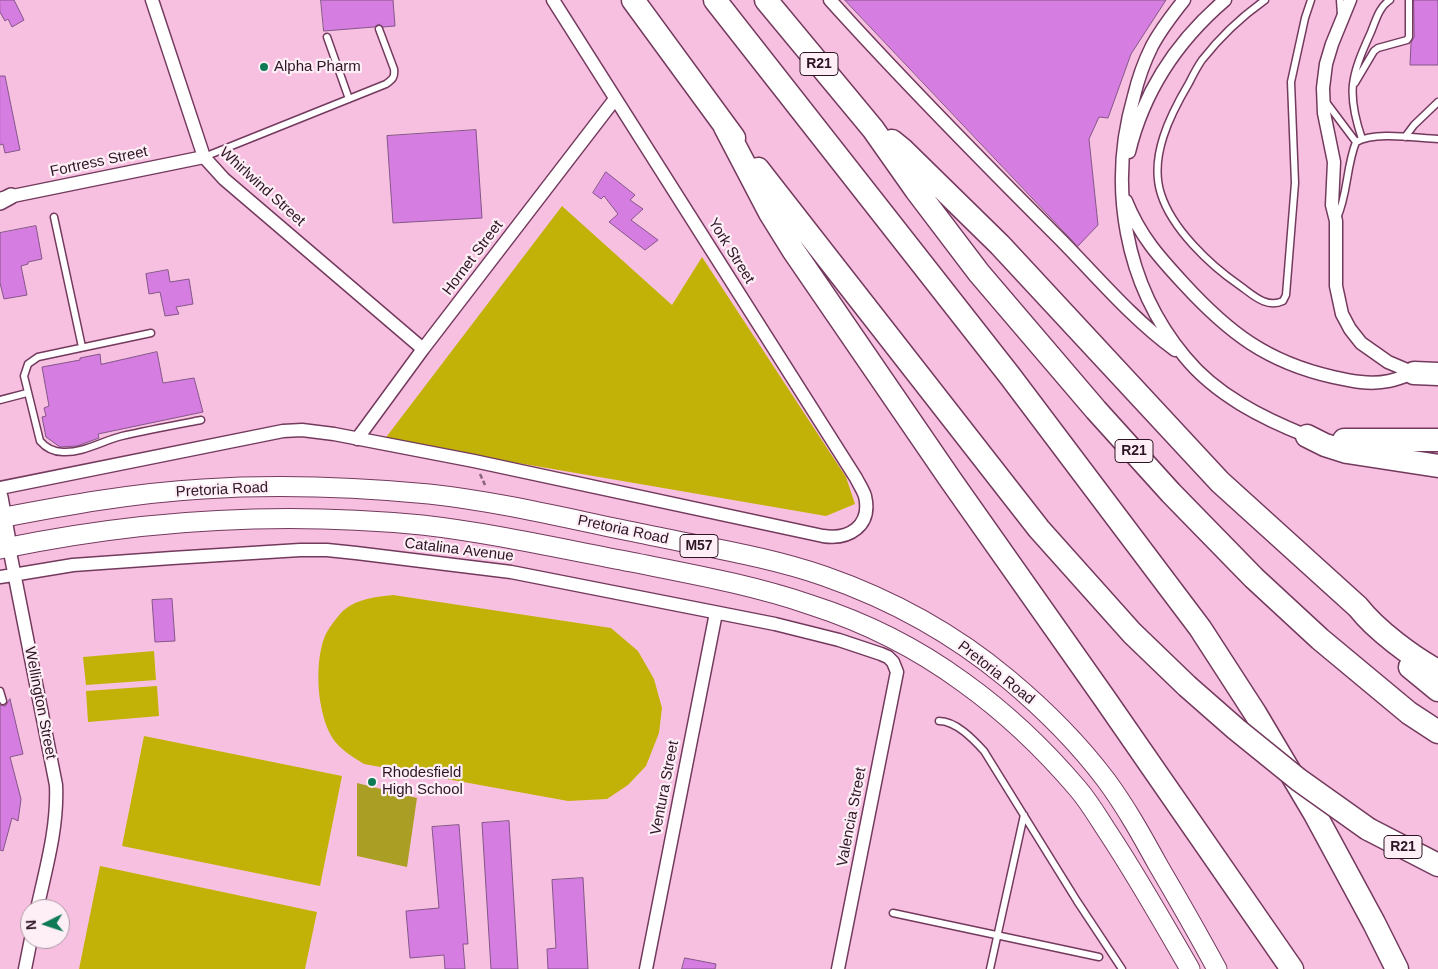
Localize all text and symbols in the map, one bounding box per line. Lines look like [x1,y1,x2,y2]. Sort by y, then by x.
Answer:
road number: R21 [800,52,838,76]
place label: Alpha Pharm [274,58,361,76]
marker: Alpha Pharm [258,61,270,73]
street label: Fortress Street [49,143,149,181]
street label: Whirlwind Street [215,144,309,230]
street label: York Street [704,215,758,287]
street label: Hornet Street [439,217,507,299]
road number: R21 [1115,440,1153,462]
street label: Pretoria Road [175,479,269,501]
street label: Pretoria Road [576,512,670,548]
street label: Catalina Avenue [403,534,515,566]
road number: M57 [680,534,718,558]
street label: Pretoria Road [954,637,1038,709]
street label: Wellington Street [20,645,60,761]
street label: Ventura Street [647,739,683,837]
place label: Rhodesfield High School [382,764,463,799]
street label: Valencia Street [834,766,870,868]
marker: Rhodesfield High School [366,776,378,788]
road number: R21 [1384,836,1422,859]
north arrow [20,899,70,949]
text: N [23,919,39,931]

